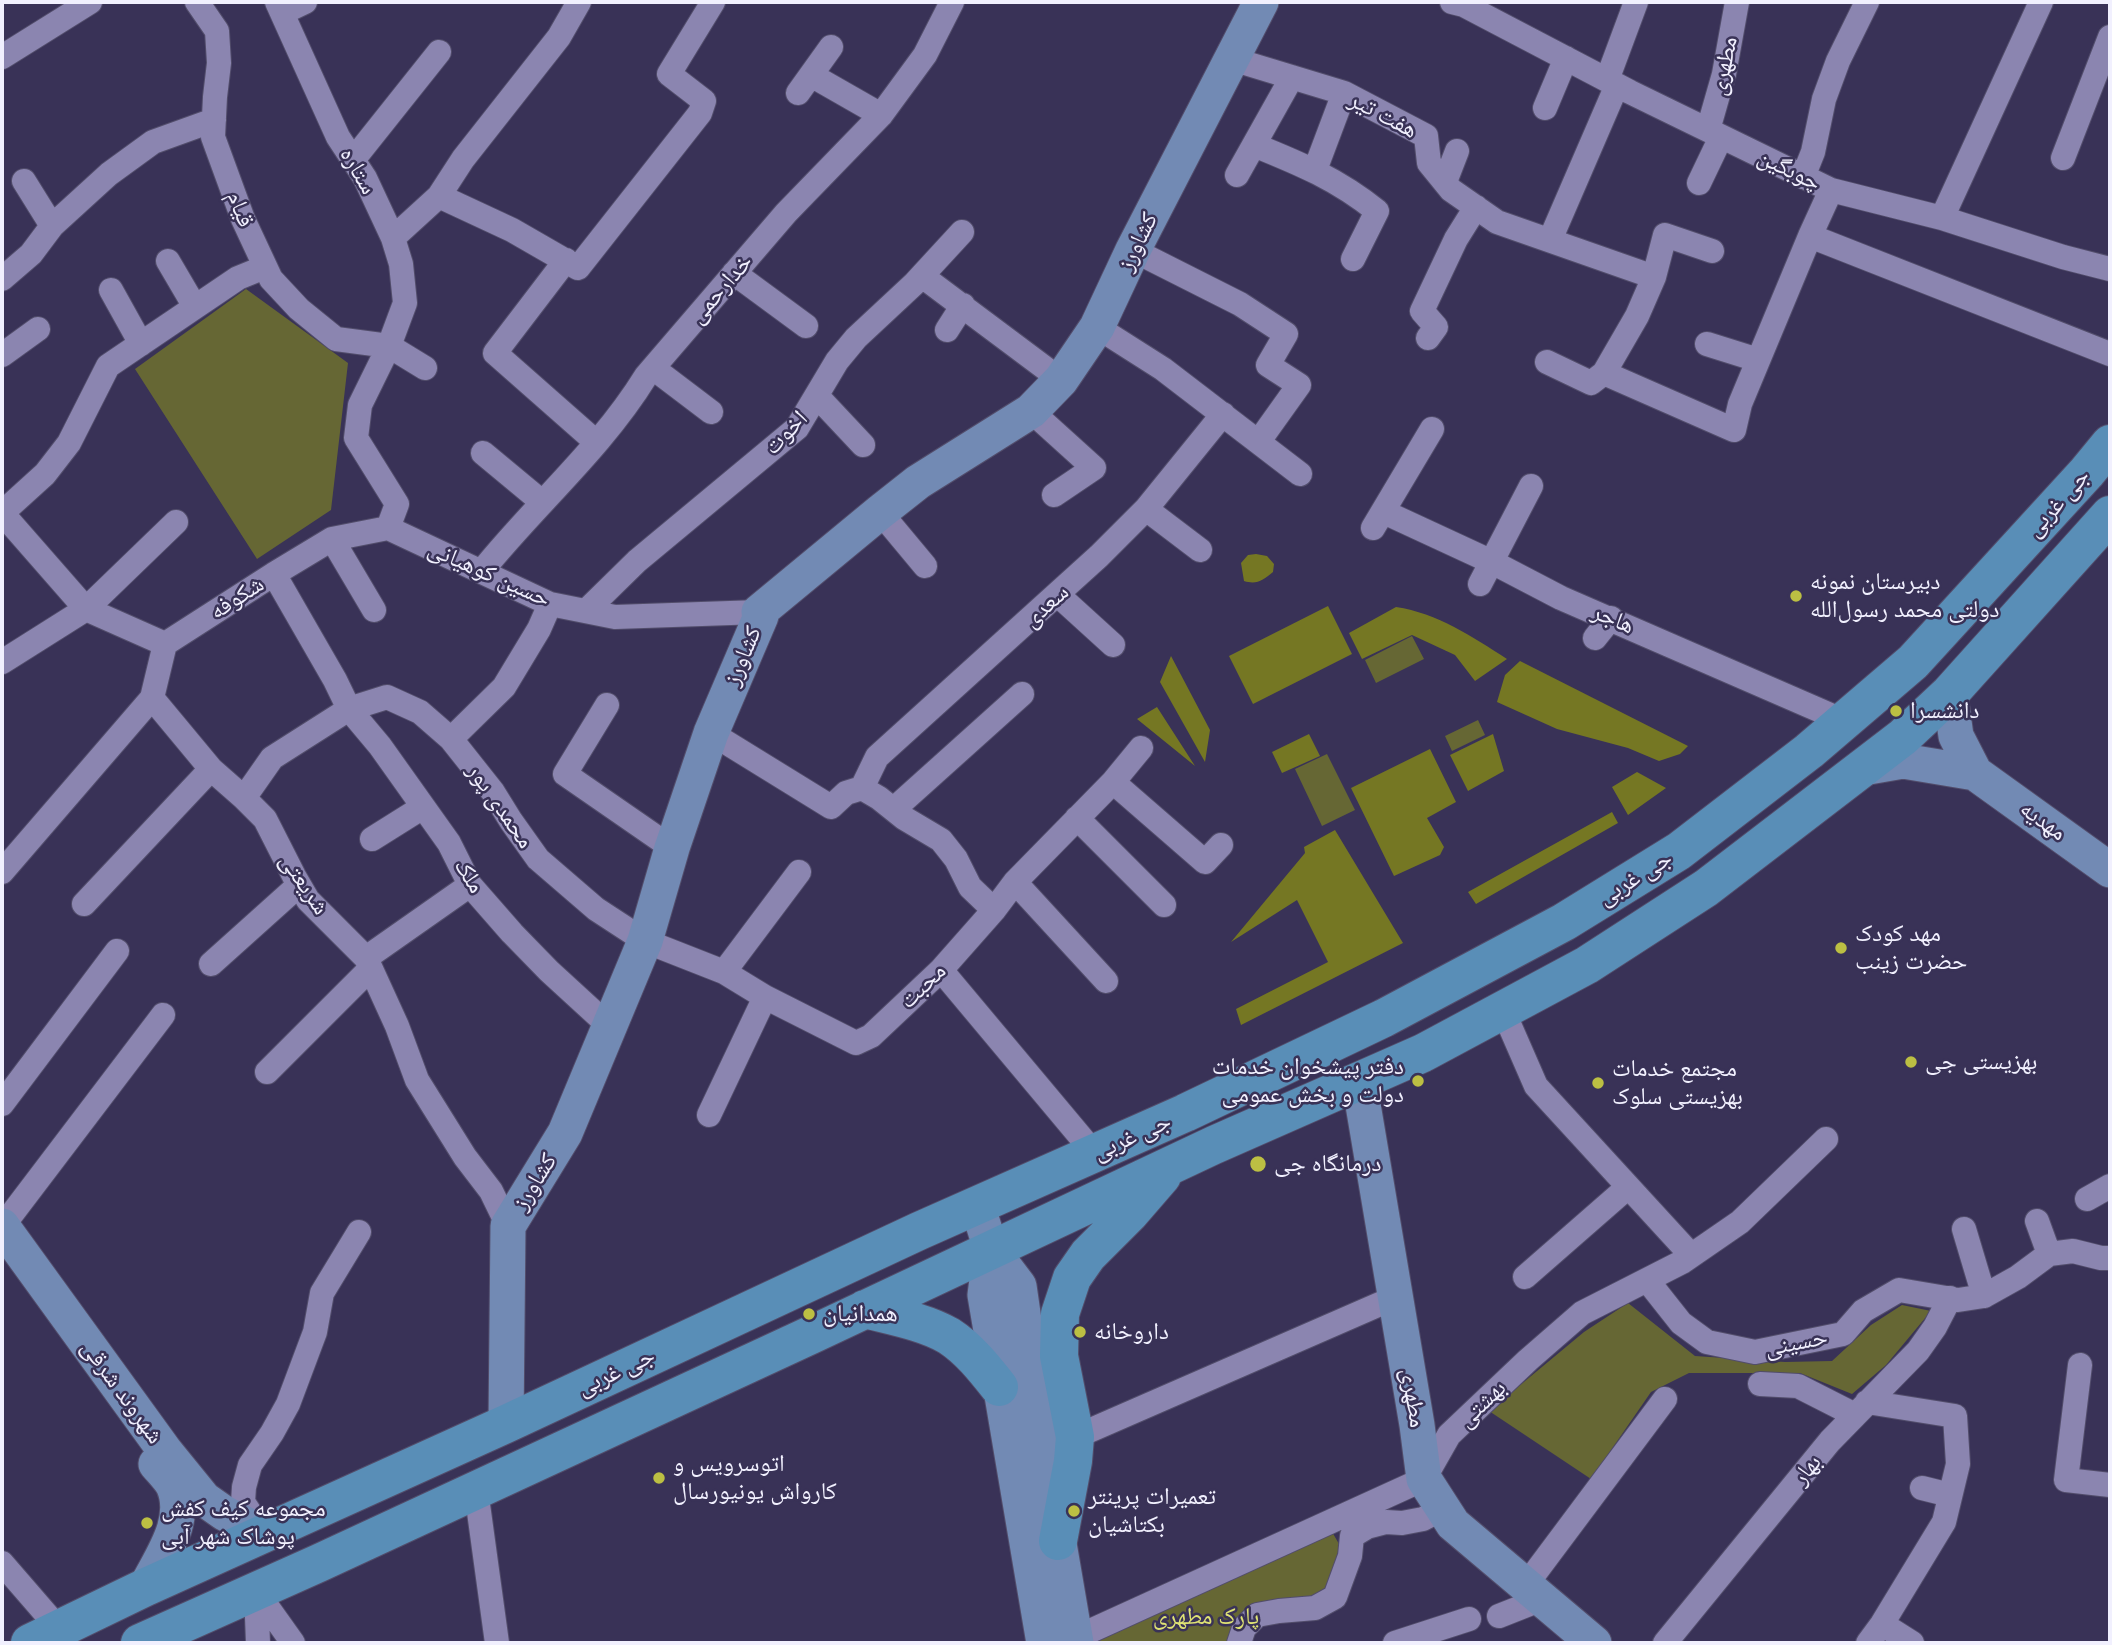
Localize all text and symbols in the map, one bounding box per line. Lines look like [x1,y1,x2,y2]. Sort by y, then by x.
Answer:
street label: مطهری [1704,34,1744,98]
street label: هفت تیر [1344,85,1422,145]
street label: ستاره [333,142,383,200]
street label: چوبگین [1753,142,1825,198]
street label: قیام [220,187,260,231]
street label: کشاورز [1112,208,1164,276]
street label: خدارحمی [683,248,759,330]
street label: اخوت [758,405,814,461]
street label: جی غربی [2020,463,2096,543]
street label: حسین کوهیانی [423,534,555,614]
place label: دبیرستان نمونه دولتی محمد رسول‌الله [1810,568,2000,624]
street label: شکوفه [204,570,270,626]
street label: سعدی [1017,578,1075,634]
marker: دبیرستان نمونه دولتی محمد رسول‌الله [1788,588,1804,604]
street label: هاجر [1587,597,1639,641]
street label: کشاورز [718,622,768,690]
place label: دانشسرا [1910,697,1979,725]
marker: دانشسرا [1888,703,1904,719]
street label: محمدی پور [460,758,540,854]
street label: مهدیه [2014,794,2072,848]
street label: جی غربی [1592,844,1678,912]
street label: شریعتی [273,847,335,921]
street label: ملک [447,853,491,899]
place label: مهد کودک حضرت زینب [1855,920,1967,976]
marker: مهد کودک حضرت زینب [1833,940,1849,956]
street label: محبت [894,957,952,1015]
place label: بهزیستی جی [1925,1048,2037,1076]
place label: دفتر پیشخوان خدمات دولت و بخش عمومی [1212,1053,1404,1109]
marker: بهزیستی جی [1903,1054,1919,1070]
place label: مجتمع خدمات بهزیستی سلوک [1612,1055,1743,1111]
marker: دفتر پیشخوان خدمات دولت و بخش عمومی [1410,1073,1426,1089]
marker: مجتمع خدمات بهزیستی سلوک [1590,1075,1606,1091]
street label: جی غربی [1088,1107,1176,1167]
street label: کشاورز [506,1148,564,1216]
place label: درمانگاه جی [1274,1150,1381,1178]
marker: درمانگاه جی [1248,1154,1268,1174]
place label: همدانیان [823,1300,898,1328]
marker: همدانیان [801,1306,817,1322]
place label: داروخانه [1094,1318,1169,1346]
street label: حسینی [1762,1323,1830,1363]
marker: داروخانه [1072,1324,1088,1340]
street label: شهروند شرقی [75,1334,169,1450]
street label: جی غربی [572,1341,660,1403]
street label: مطهری [1394,1366,1432,1430]
street label: بهشتی [1452,1374,1512,1434]
street label: بهار [1786,1449,1828,1491]
place label: اتوسرویس و کارواش یونیورسال [673,1450,837,1506]
marker: اتوسرویس و کارواش یونیورسال [651,1470,667,1486]
place label: تعمیرات پرینتر بکتاشیان [1088,1483,1216,1539]
place label: مجموعه کیف کفش پوشاک شهر آبی [161,1495,326,1551]
marker: تعمیرات پرینتر بکتاشیان [1066,1503,1082,1519]
marker: مجموعه کیف کفش پوشاک شهر آبی [139,1515,155,1531]
park label: پارک مطهری [1153,1603,1259,1631]

